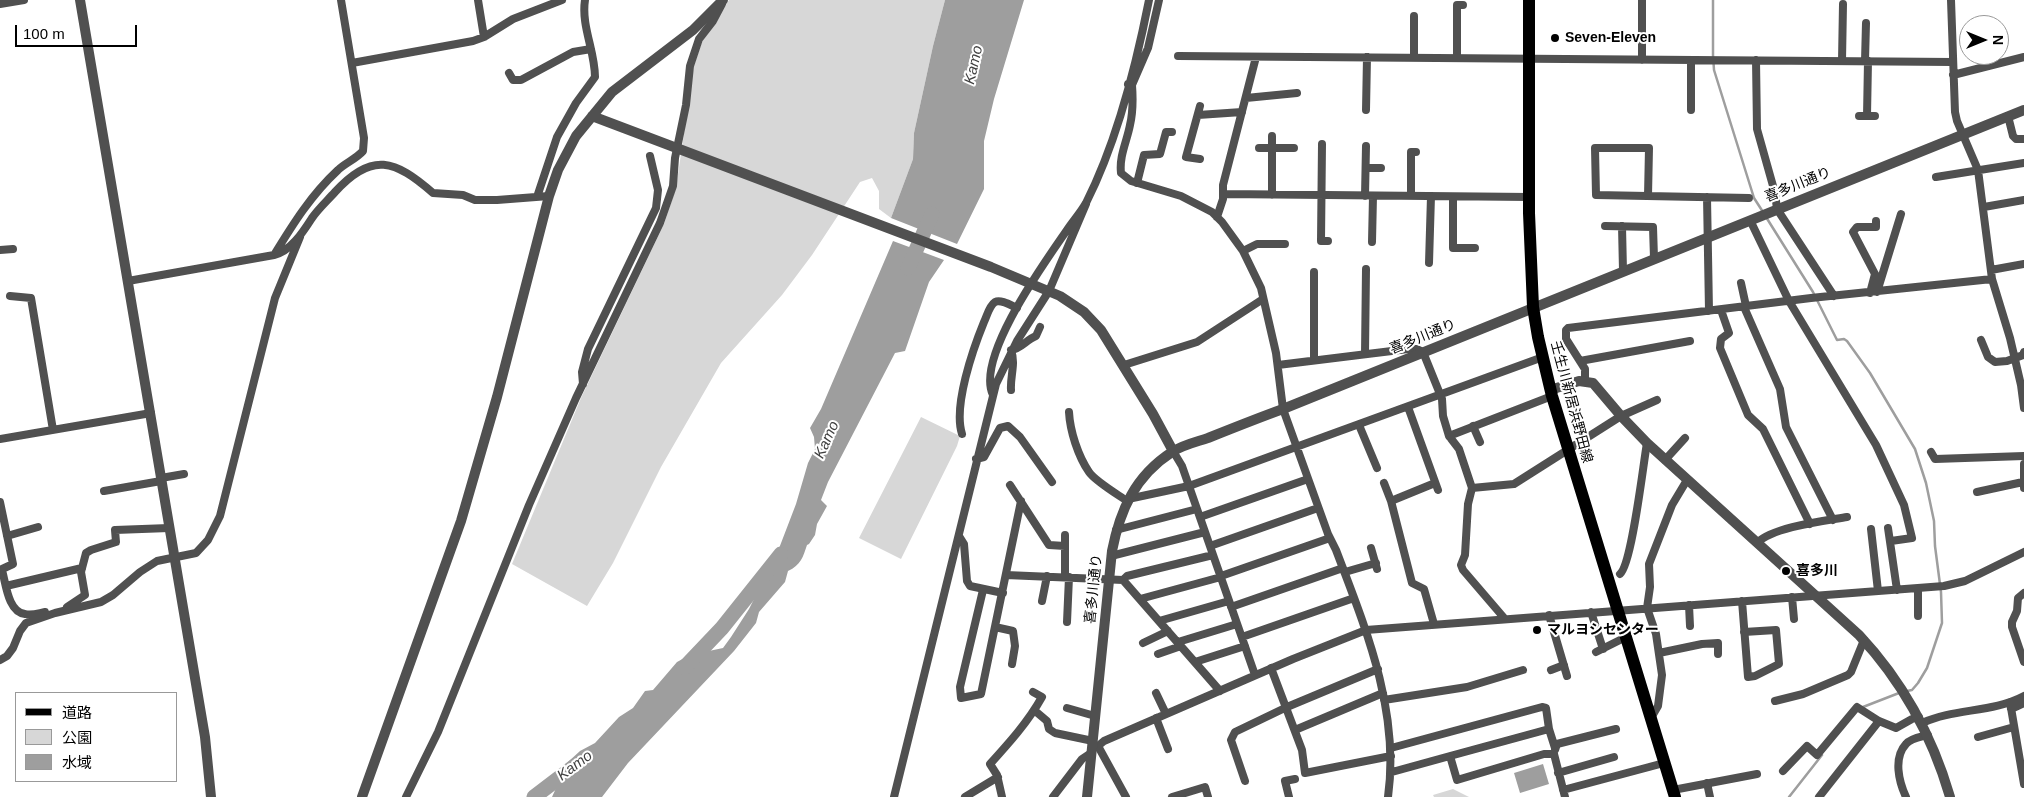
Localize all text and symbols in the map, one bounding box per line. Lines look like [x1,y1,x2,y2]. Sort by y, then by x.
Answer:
scale bar [18,15,140,47]
north arrow [1959,15,2009,65]
text: 100 m [23,25,65,42]
place label: Seven-Eleven [1565,30,1656,46]
marker: Seven-Eleven [1549,32,1561,44]
text: N [1990,35,2006,45]
water label: Kamo [961,44,987,86]
street label: 喜多川通り [1762,164,1834,206]
street label: 喜多川通り [1387,316,1459,358]
street label: 壬生川新居浜野田線 [1547,339,1595,465]
water label: Kamo [811,418,843,462]
street label: 喜多川通り [1082,553,1106,625]
place label: 喜多川 [1796,563,1838,579]
marker: 喜多川 [1780,565,1792,577]
place label: マルヨシセンター [1547,622,1659,638]
marker: マルヨシセンター [1531,624,1543,636]
legend [15,692,178,782]
text: 道路 [62,704,92,721]
text: 公園 [62,729,92,746]
water label: Kamo [554,747,596,785]
text: 水域 [62,754,92,771]

